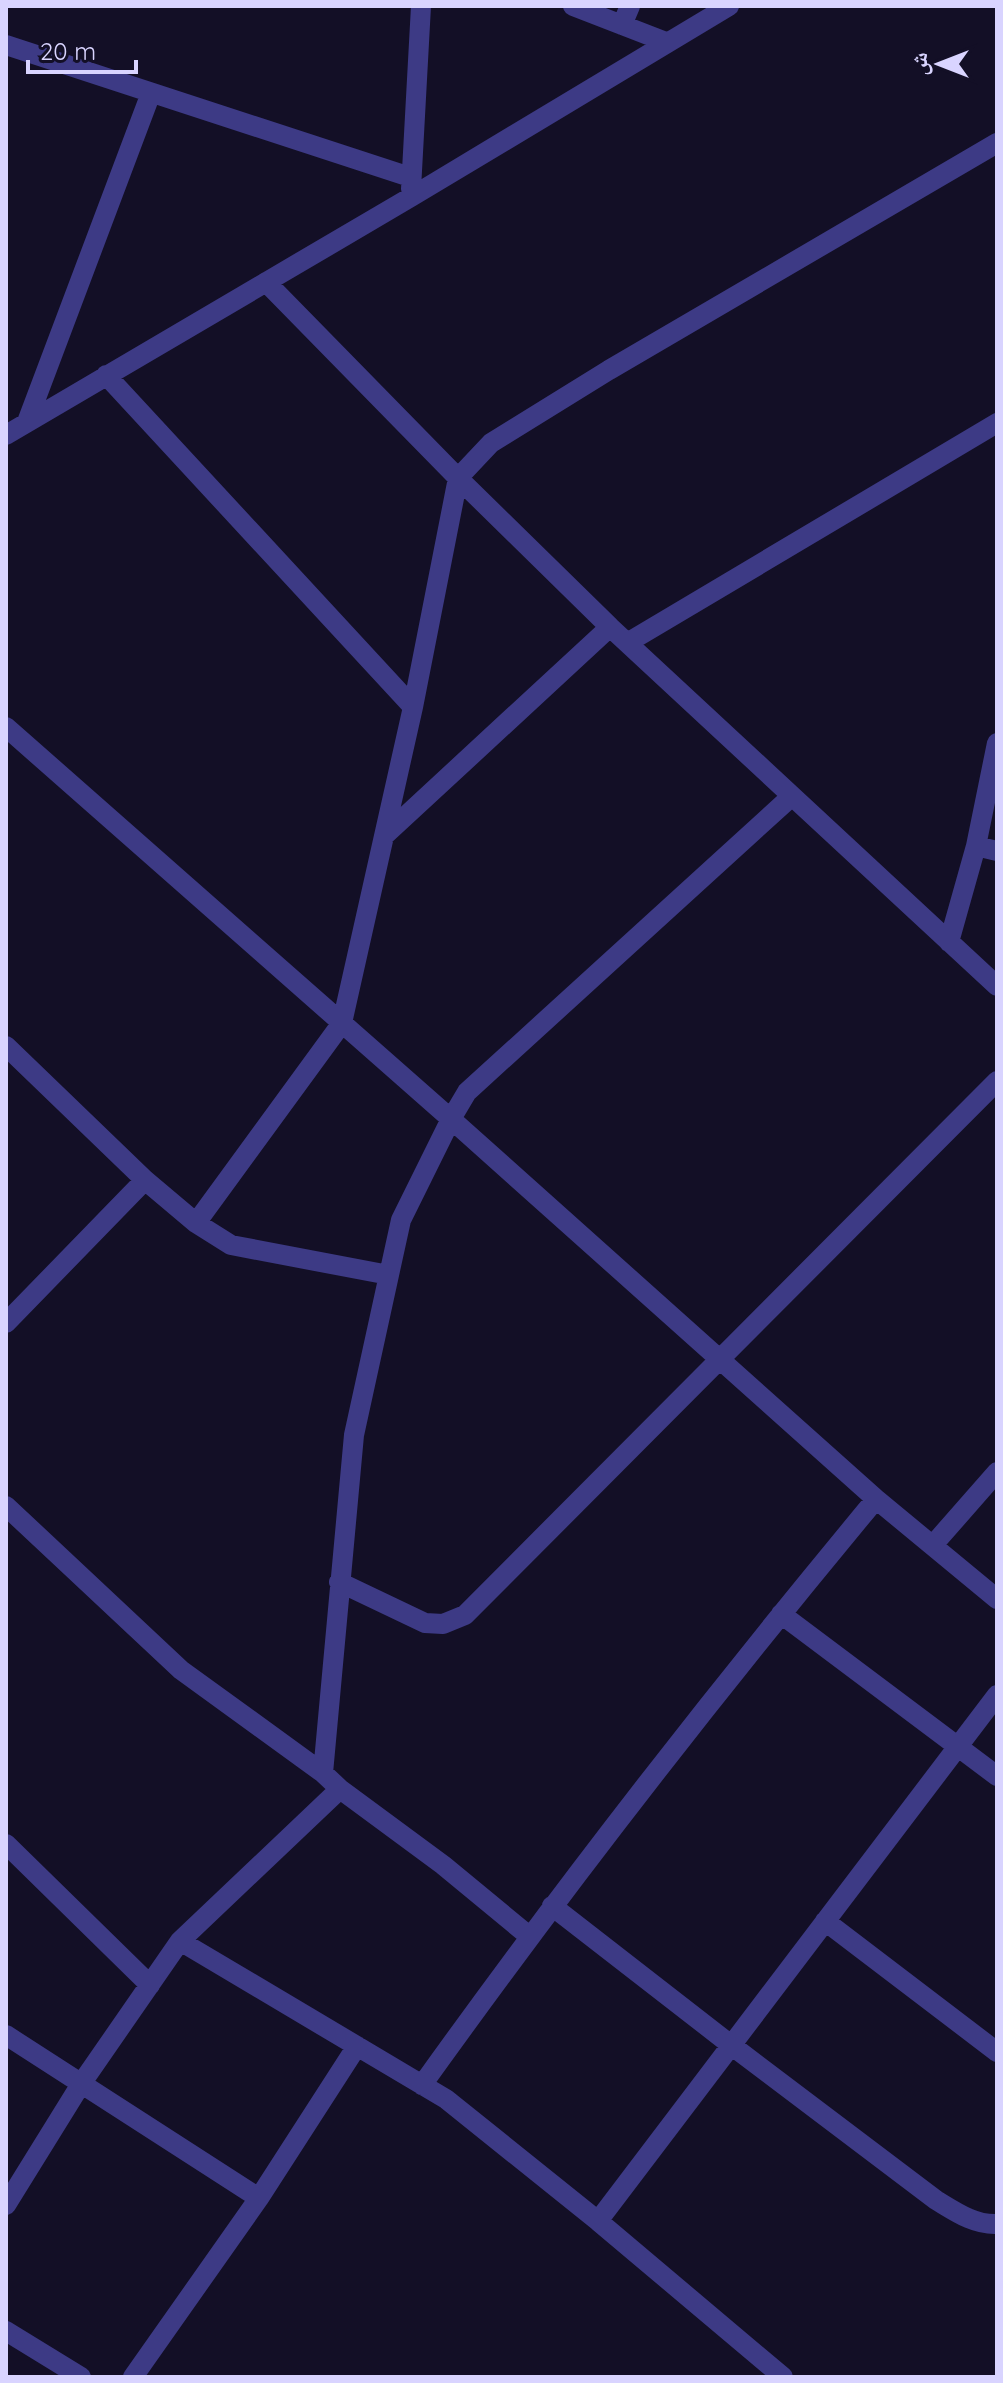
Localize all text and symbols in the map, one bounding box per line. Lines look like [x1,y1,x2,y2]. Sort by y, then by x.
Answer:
scale bar [28,24,136,74]
north arrow [899,24,979,104]
text: 20 m [40,36,96,66]
text: ش [905,52,933,76]

